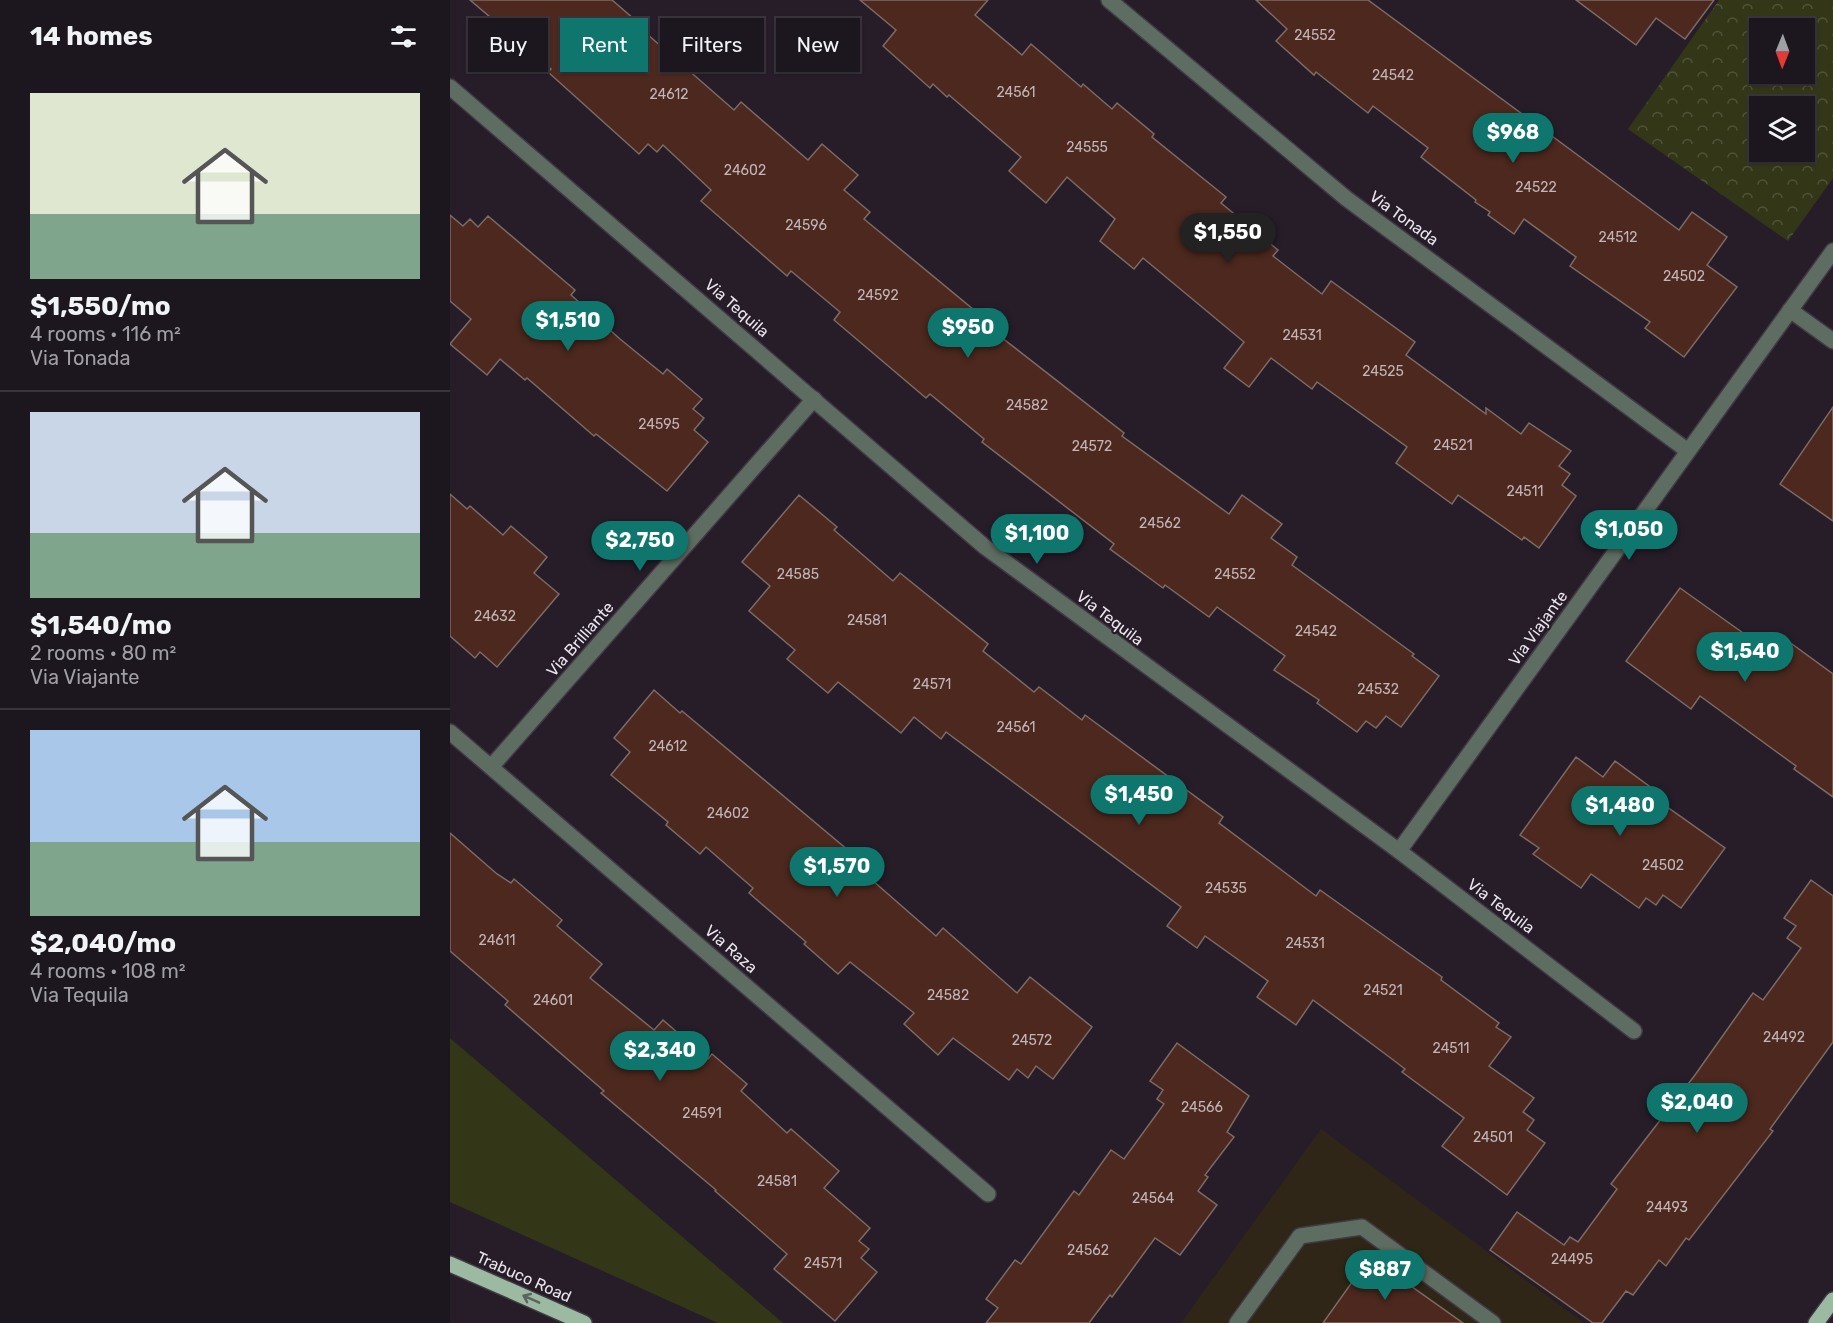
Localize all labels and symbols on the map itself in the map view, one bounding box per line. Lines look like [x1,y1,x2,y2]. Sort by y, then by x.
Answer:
north arrow [1749,18,1815,84]
house number: 24552 [1294,27,1336,44]
house number: 24542 [1372,67,1414,84]
house number: 24561 [996,84,1036,101]
house number: 24612 [649,86,689,103]
pin: $968 [1477,113,1549,164]
house number: 24555 [1066,139,1108,156]
house number: 24602 [724,162,766,179]
house number: 24522 [1515,179,1557,196]
street label: Via Tonada [1366,187,1442,249]
pin: $1,550 [1179,213,1277,264]
house number: 24596 [785,217,827,234]
house number: 24512 [1598,229,1638,246]
house number: 24502 [1663,268,1705,285]
street label: Via Tequila [701,275,773,341]
house number: 24592 [857,287,899,304]
pin: $1,510 [519,301,617,352]
pin: $950 [932,308,1004,359]
house number: 24531 [1282,327,1322,344]
house number: 24525 [1362,363,1404,380]
house number: 24582 [1006,397,1048,414]
house number: 24595 [638,416,680,433]
house number: 24521 [1433,437,1473,454]
house number: 24572 [1072,438,1112,455]
house number: 24511 [1507,483,1543,500]
pin: $1,050 [1580,510,1678,561]
pin: $1,100 [988,514,1086,565]
house number: 24562 [1139,515,1181,532]
pin: $2,750 [591,521,689,572]
house number: 24585 [777,566,819,583]
house number: 24552 [1214,566,1256,583]
street label: Via Tequila [1073,587,1147,649]
street label: Via Viajante [1505,587,1571,669]
street label: Via Brilliante [542,598,618,680]
house number: 24632 [474,608,516,625]
house number: 24581 [847,612,887,629]
house number: 24542 [1295,623,1337,640]
pin: $1,540 [1696,632,1794,683]
house number: 24571 [913,676,951,693]
house number: 24532 [1357,681,1399,698]
house number: 24561 [996,719,1036,736]
house number: 24612 [648,738,688,755]
pin: $1,450 [1090,775,1188,826]
pin: $1,480 [1571,786,1669,837]
house number: 24602 [707,805,749,822]
pin: $1,570 [788,847,886,898]
house number: 24502 [1642,857,1684,874]
street label: Via Tequila [1464,875,1538,937]
house number: 24535 [1205,880,1247,897]
street label: Via Raza [701,921,761,977]
house number: 24611 [479,932,515,949]
house number: 24531 [1285,935,1325,952]
house number: 24521 [1363,982,1403,999]
house number: 24582 [927,987,969,1004]
house number: 24601 [533,992,573,1009]
house number: 24492 [1763,1029,1805,1046]
pin: $2,340 [611,1031,709,1082]
house number: 24572 [1012,1032,1052,1049]
house number: 24511 [1433,1040,1469,1057]
pin: $2,040 [1648,1083,1746,1134]
house number: 24566 [1181,1099,1223,1116]
house number: 24591 [682,1105,722,1122]
house number: 24501 [1473,1129,1513,1146]
house number: 24581 [757,1173,797,1190]
house number: 24564 [1132,1190,1174,1207]
house number: 24493 [1646,1199,1688,1216]
house number: 24562 [1067,1242,1109,1259]
street label: Trabuco Road [474,1248,574,1306]
pin: $887 [1349,1250,1421,1301]
house number: 24495 [1551,1251,1593,1268]
house number: 24571 [804,1255,842,1272]
one-way arrow [522,1293,540,1304]

